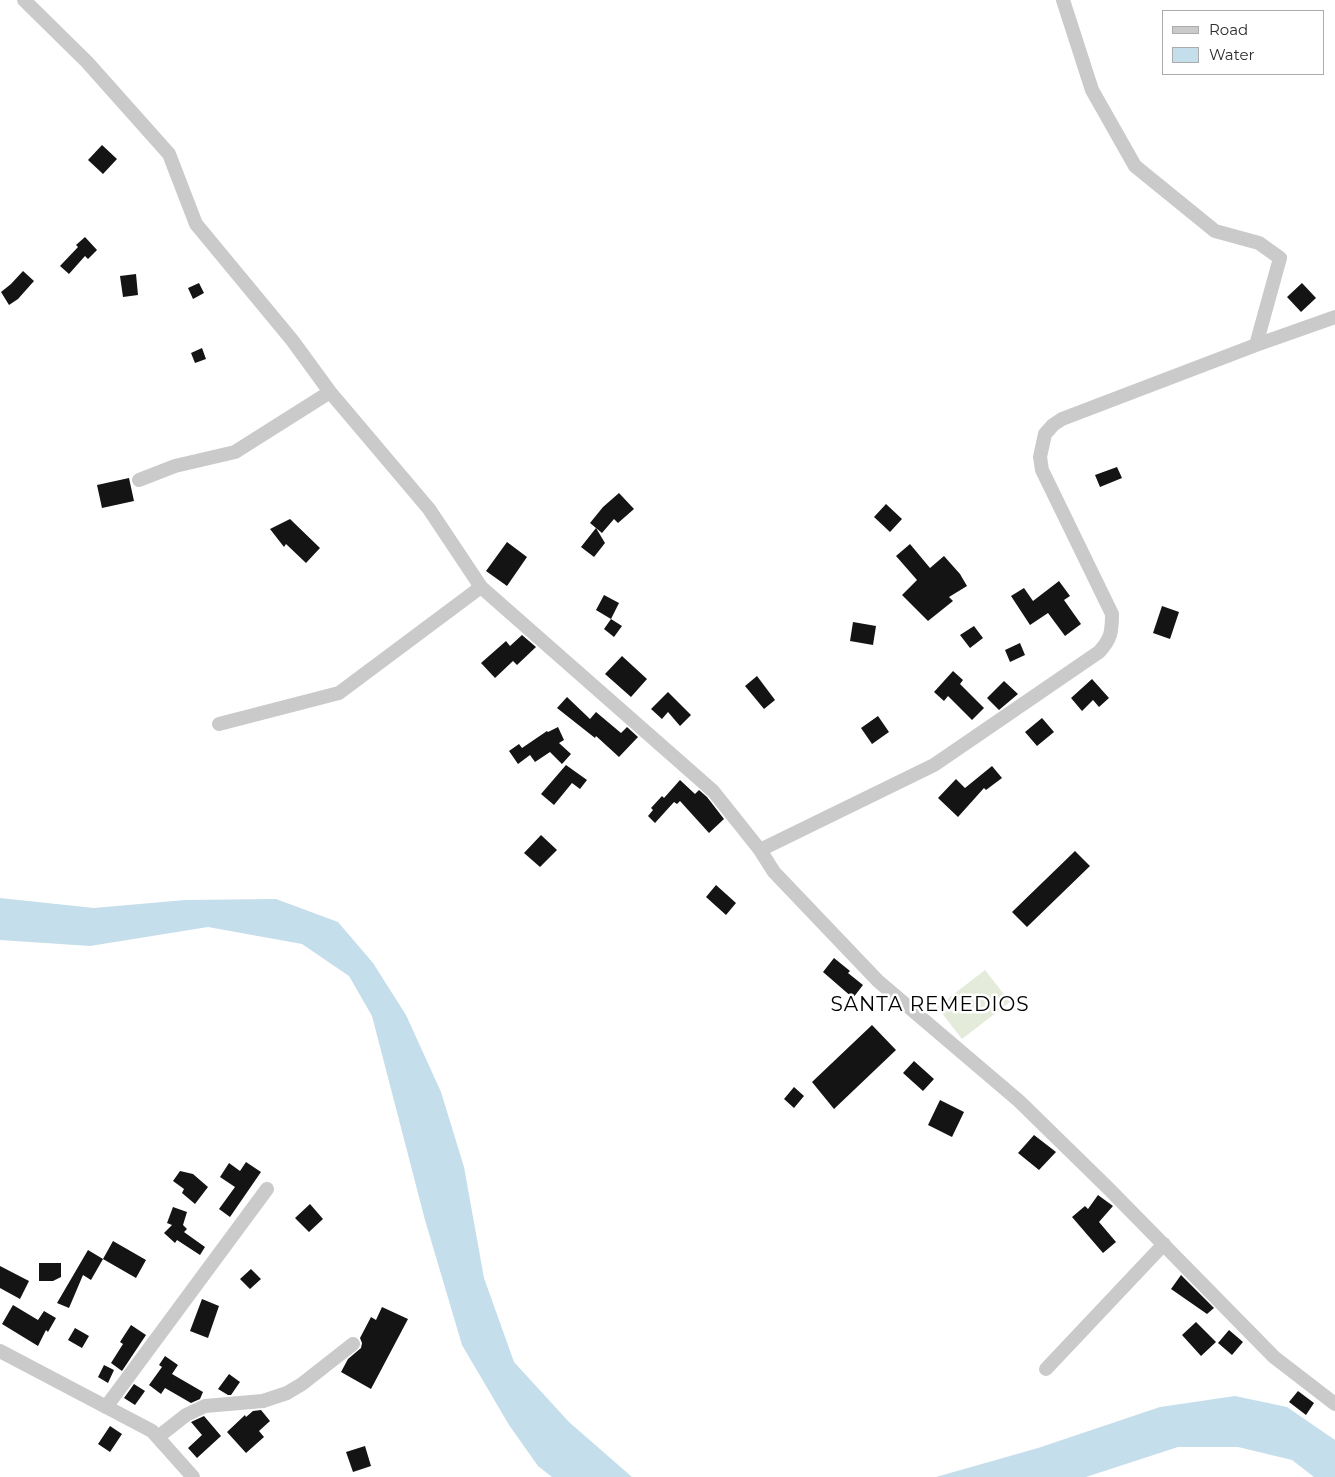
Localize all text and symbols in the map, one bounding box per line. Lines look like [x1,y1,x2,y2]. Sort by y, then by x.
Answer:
legend [1162,10,1325,75]
text: Road [1209,20,1248,39]
text: Water [1209,45,1255,64]
district label: SANTA REMEDIOS [829,993,1031,1017]

